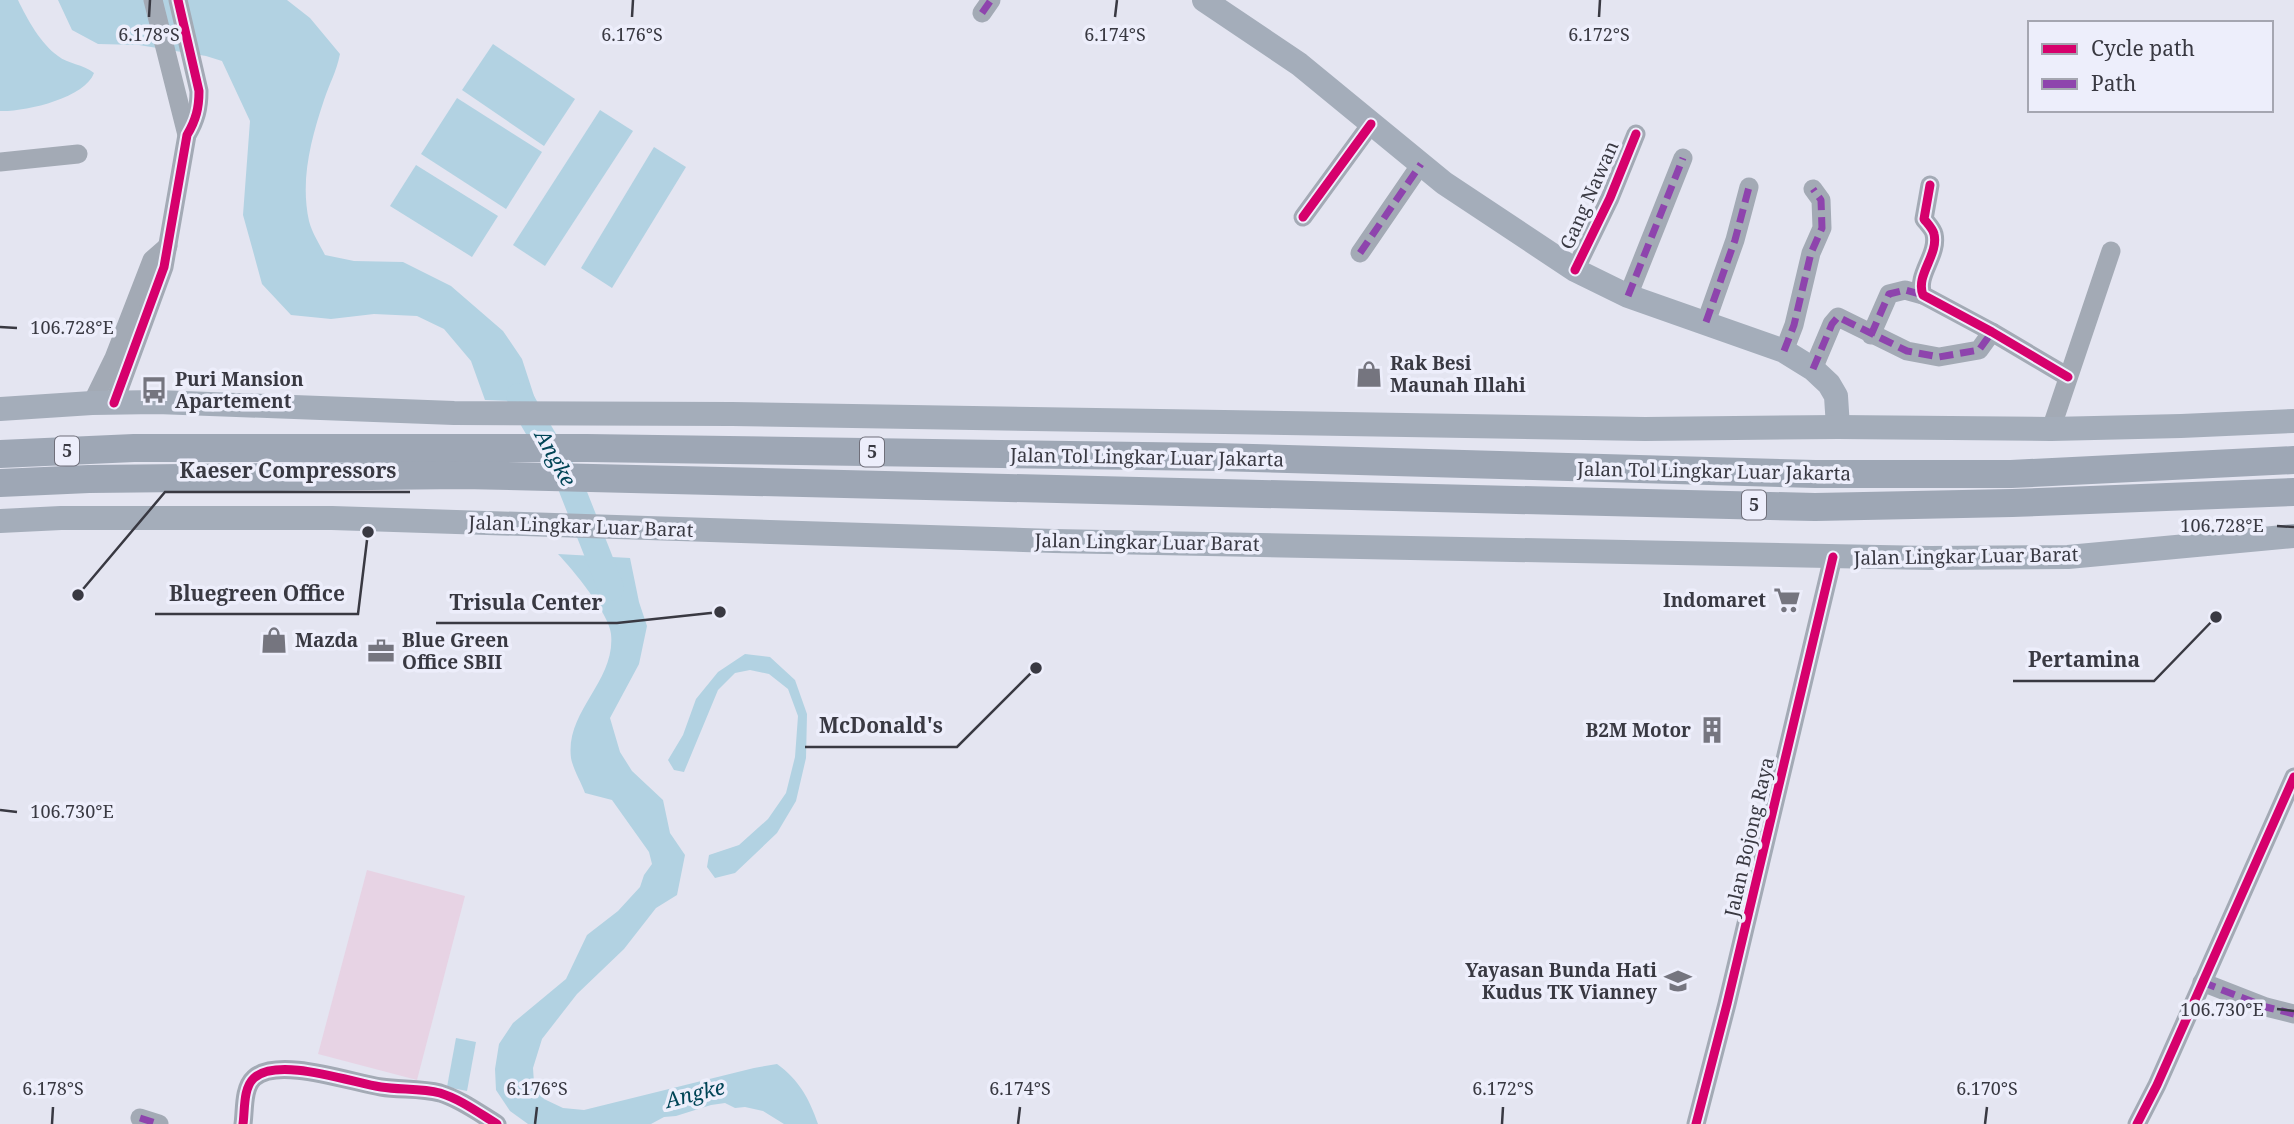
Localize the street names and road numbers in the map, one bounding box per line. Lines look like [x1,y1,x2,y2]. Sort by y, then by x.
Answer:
street label: Gang Nawan [1553,137,1625,253]
road number: 5 [55,436,79,466]
road number: 5 [860,438,884,466]
street label: Jalan Tol Lingkar Luar Jakarta [1009,442,1284,472]
street label: Jalan Tol Lingkar Luar Jakarta [1576,456,1851,486]
road number: 5 [1742,490,1766,520]
street label: Jalan Lingkar Luar Barat [467,509,694,543]
street label: Jalan Lingkar Luar Barat [1033,527,1260,557]
street label: Jalan Lingkar Luar Barat [1852,541,2079,571]
street label: Jalan Bojong Raya [1718,755,1780,920]

